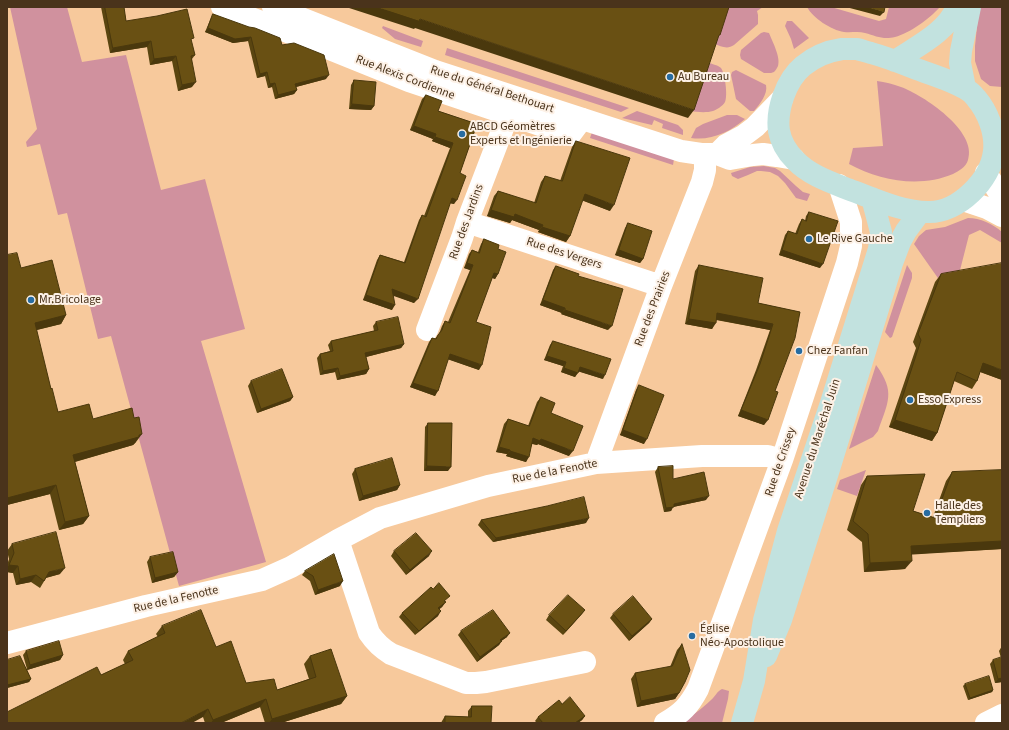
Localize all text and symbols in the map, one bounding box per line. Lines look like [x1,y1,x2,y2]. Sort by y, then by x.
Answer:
street label: Rue Alexis Cordienne [353,52,457,104]
street label: Rue du Général Bethouart [428,63,556,117]
place label: Au Bureau [678,70,729,84]
marker: Au Bureau [665,72,675,82]
place label: ABCD Géomètres Experts et Ingénierie [470,120,572,148]
marker: ABCD Géomètres Experts et Ingénierie [457,129,467,139]
street label: Rue des Jardins [447,183,487,261]
place label: Le Rive Gauche [817,232,893,246]
marker: Le Rive Gauche [804,234,814,244]
street label: Rue des Vergers [524,235,604,273]
street label: Rue des Prairies [632,269,674,349]
place label: Mr.Bricolage [39,293,101,307]
marker: Mr.Bricolage [26,295,36,305]
place label: Chez Fanfan [807,344,868,358]
marker: Chez Fanfan [794,346,804,356]
street label: Avenue du Maréchal Juin [792,377,844,501]
place label: Esso Express [918,393,981,407]
marker: Esso Express [905,395,915,405]
street label: Rue de Crissey [762,425,800,499]
street label: Rue de la Fenotte [511,457,599,487]
place label: Halle des Templiers [935,499,984,527]
marker: Halle des Templiers [922,508,932,518]
street label: Rue de la Fenotte [132,583,220,617]
place label: Église Néo-Apostolique [700,622,784,650]
marker: Église Néo-Apostolique [687,631,697,641]

